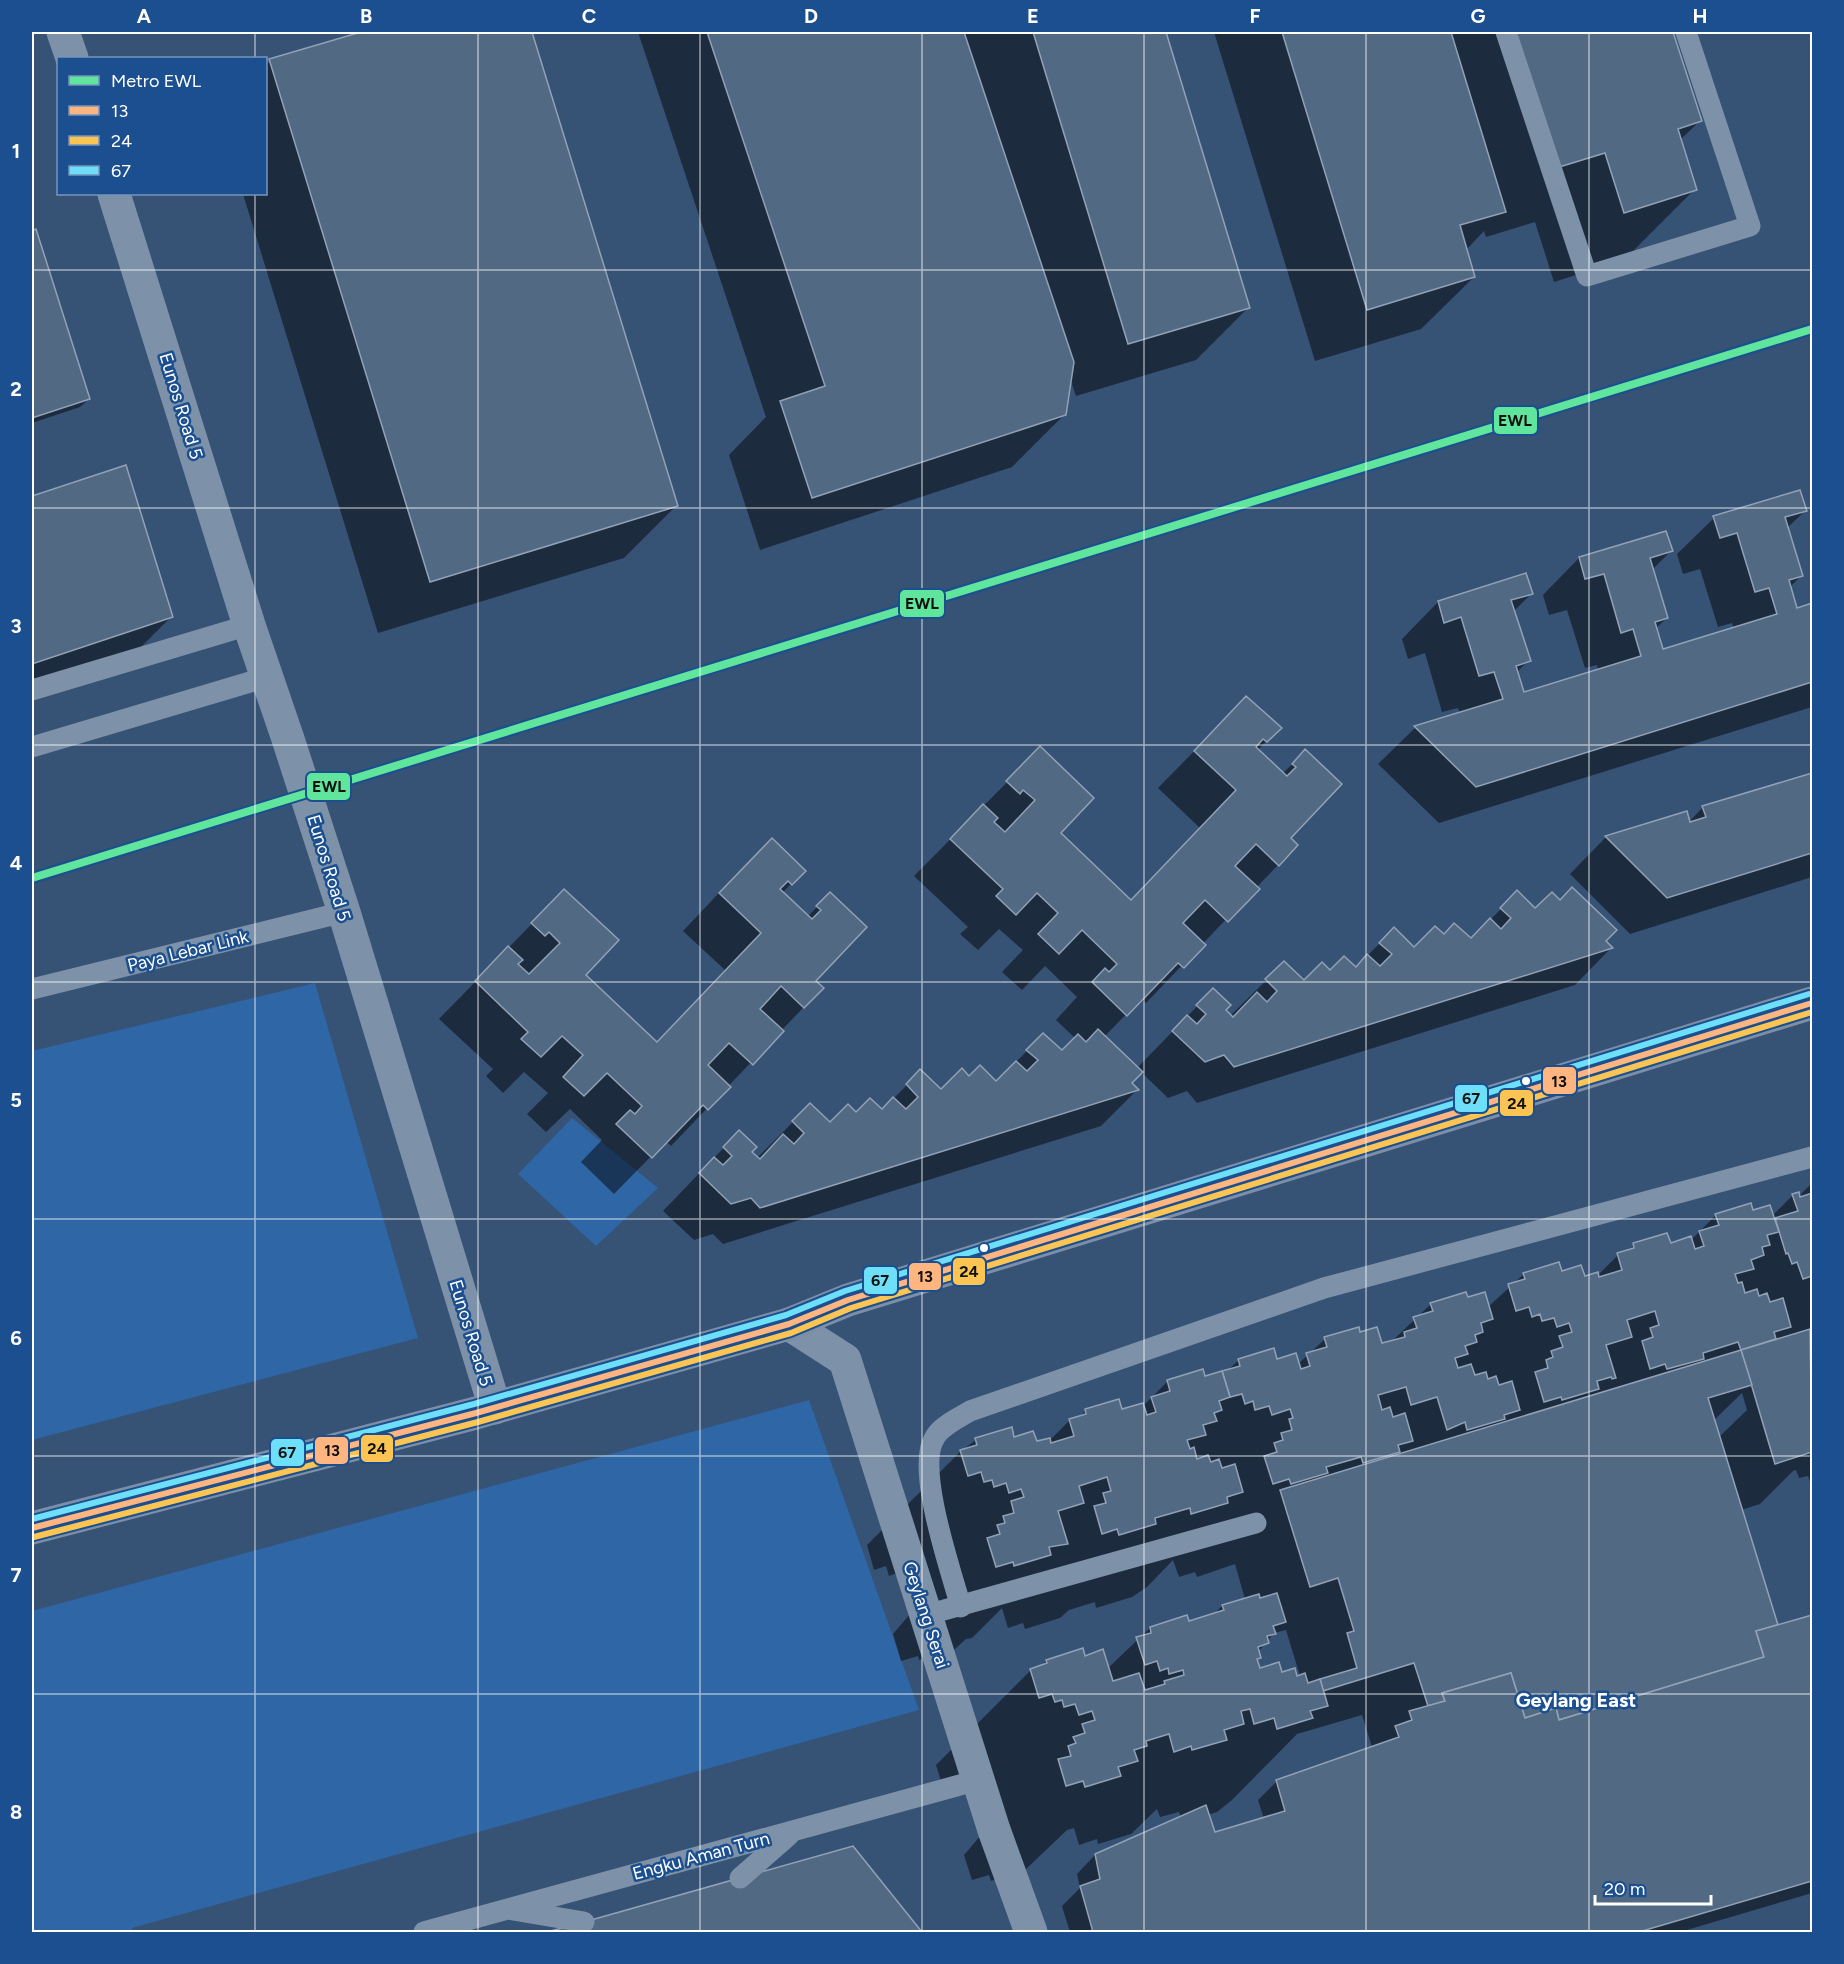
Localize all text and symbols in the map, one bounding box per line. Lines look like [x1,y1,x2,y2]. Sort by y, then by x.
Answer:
text: A [137,4,152,28]
text: B [360,4,372,28]
text: C [582,4,596,28]
text: D [804,4,818,28]
text: E [1027,4,1039,28]
text: F [1249,4,1261,28]
text: G [1471,4,1486,28]
text: H [1693,4,1708,28]
legend [57,57,267,195]
text: Metro EWL [111,70,202,92]
text: 13 [111,100,128,122]
text: 24 [111,130,132,152]
text: 1 [12,139,20,163]
text: 67 [111,160,131,182]
street label: Eunos Road 5 [154,350,208,462]
text: 2 [10,377,22,401]
line badge: EWL [1493,406,1538,435]
text: EWL [1498,411,1532,430]
line badge: EWL [899,589,945,618]
text: EWL [905,594,939,613]
text: 3 [10,614,22,638]
line badge: EWL [306,772,351,801]
text: EWL [312,777,346,796]
street label: Eunos Road 5 [302,812,356,924]
text: 4 [10,851,23,875]
street label: Paya Lebar Link [125,925,251,977]
line badge: 13 [1542,1066,1577,1095]
text: 13 [1551,1072,1567,1091]
unlabelled marker [1520,1075,1532,1087]
line badge: 67 [1454,1084,1488,1113]
text: 5 [10,1088,22,1112]
text: 67 [1462,1089,1480,1108]
line badge: 24 [1499,1089,1534,1117]
text: 24 [1507,1094,1527,1113]
unlabelled marker [978,1242,990,1254]
line badge: 24 [952,1257,986,1286]
line badge: 13 [908,1262,942,1291]
text: 24 [959,1262,979,1281]
line badge: 67 [863,1266,898,1295]
text: 13 [917,1267,933,1286]
text: 67 [871,1271,889,1290]
street label: Eunos Road 5 [444,1277,498,1389]
text: 6 [10,1326,22,1350]
line badge: 24 [360,1434,394,1463]
line badge: 13 [314,1436,349,1465]
line badge: 67 [270,1438,305,1467]
text: 24 [367,1439,387,1458]
text: 13 [324,1441,340,1460]
text: 67 [278,1443,296,1462]
street label: Geylang Serai [898,1559,954,1671]
text: 7 [10,1563,22,1587]
district label: Geylang East [1516,1688,1636,1712]
text: 8 [10,1800,22,1824]
street label: Engku Aman Turn [630,1827,772,1885]
scale bar [1595,1868,1710,1906]
text: 20 m [1604,1878,1645,1900]

